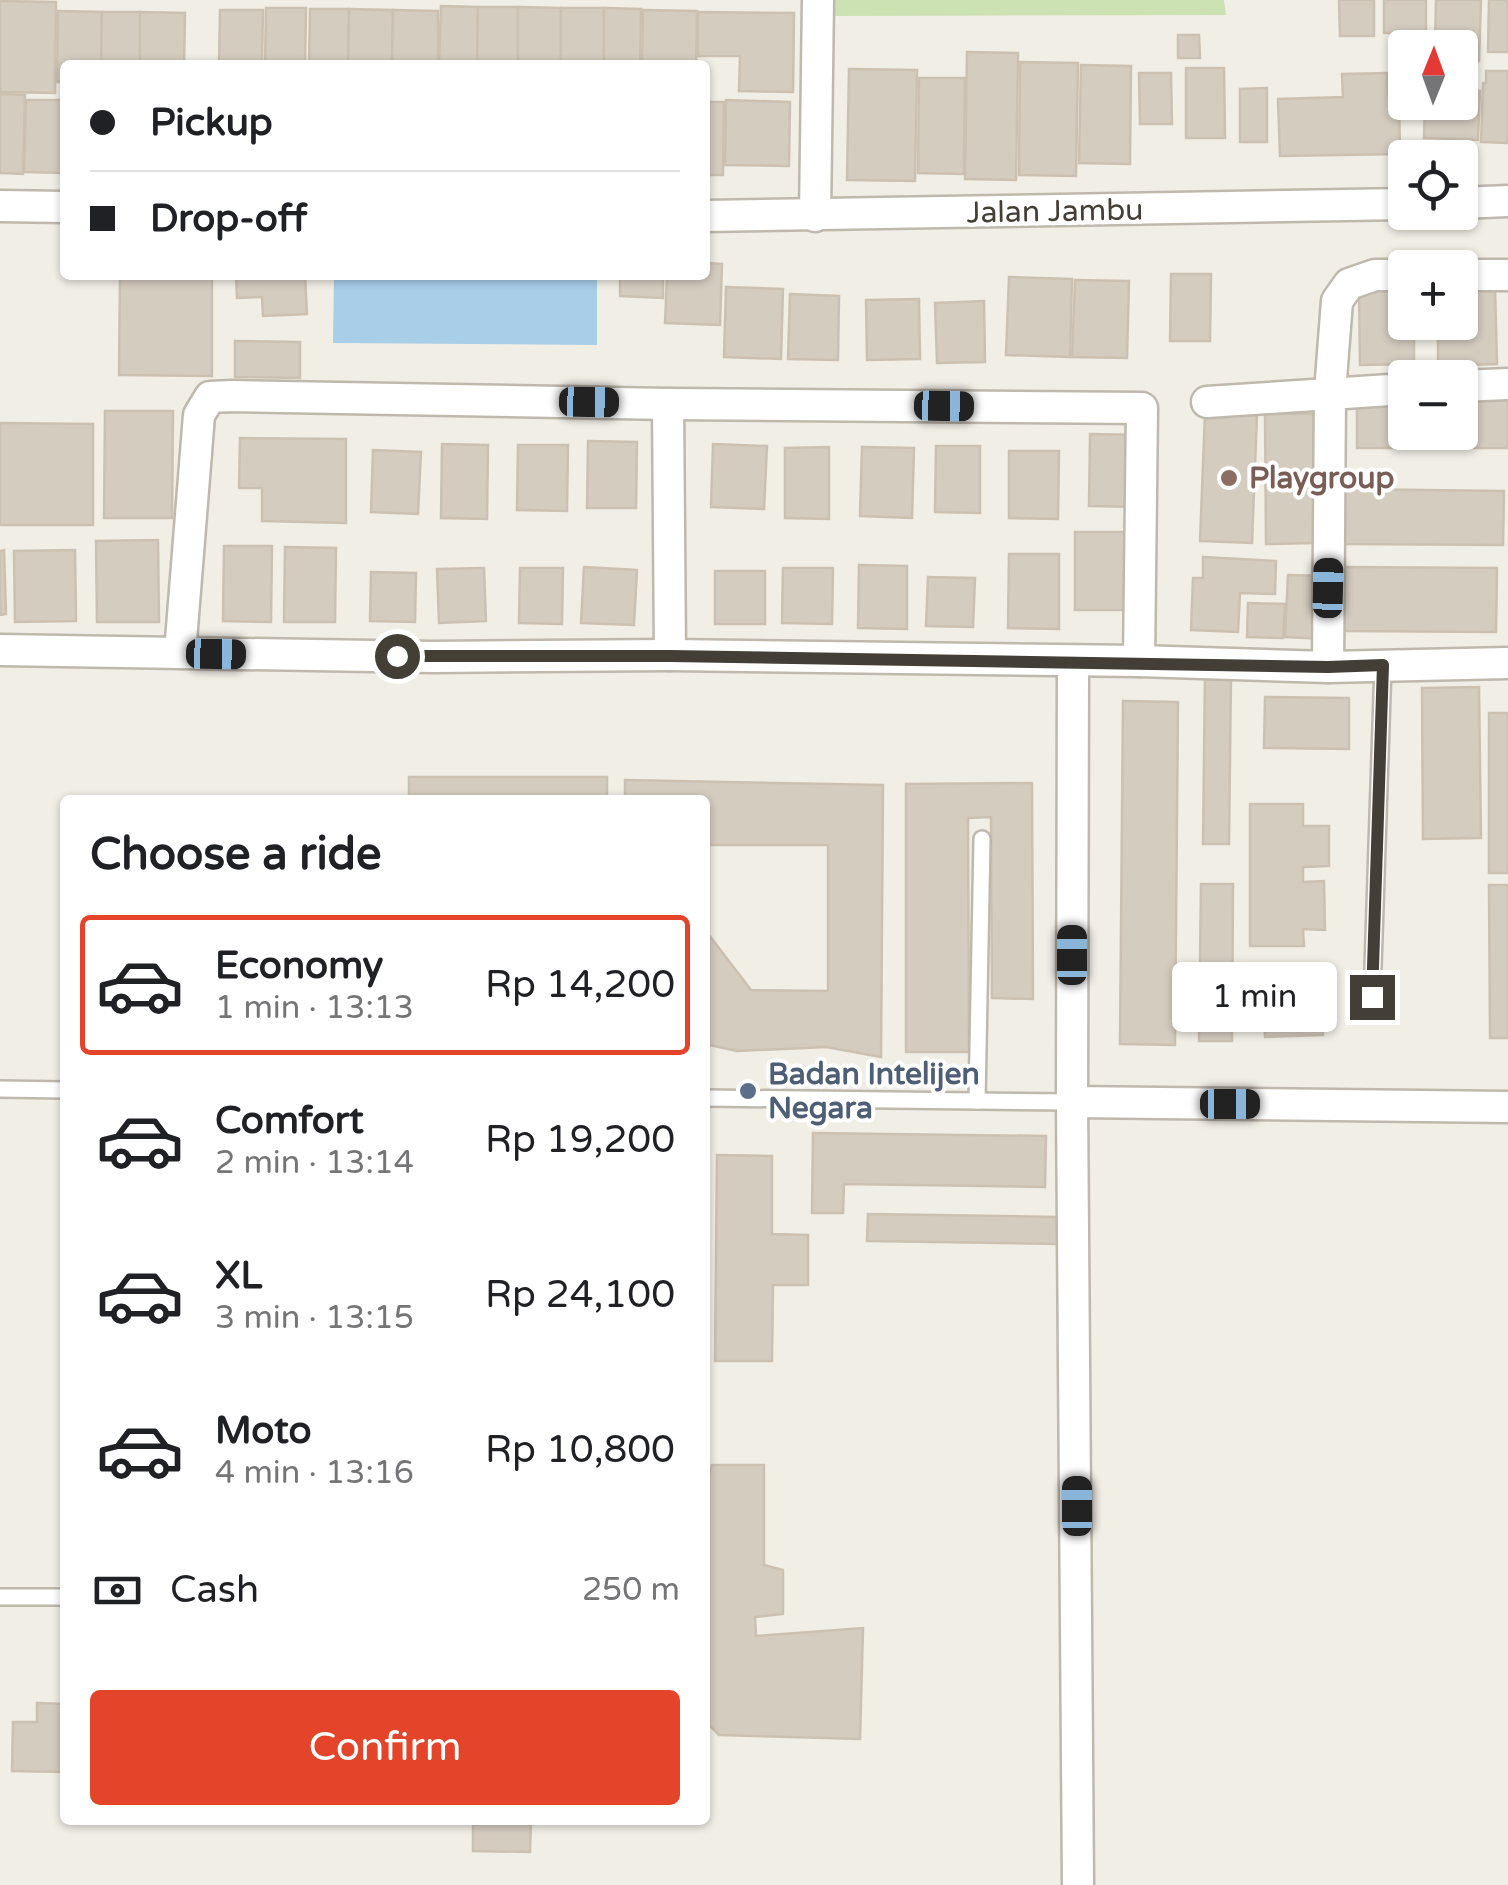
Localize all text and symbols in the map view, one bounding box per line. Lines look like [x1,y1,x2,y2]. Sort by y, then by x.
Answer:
north arrow [1388,30,1478,120]
map controls [1388,30,1478,450]
text: Pickup [150,100,273,146]
button: locate [1388,140,1478,230]
street label: Jalan Jambu [966,191,1144,232]
text: Drop-off [150,196,307,242]
button: + [1388,250,1478,340]
button: − [1388,360,1478,450]
car [559,386,619,418]
car [914,390,974,422]
place label: Playgroup [1249,460,1394,497]
marker: Playgroup [1218,467,1240,489]
car [1312,558,1344,618]
route start [375,634,420,679]
car [186,638,246,670]
text: Choose a ride [90,828,381,882]
car [1057,925,1087,985]
icon: car [95,940,185,1030]
text: Economy [215,943,383,989]
text: Rp 14,200 [485,962,675,1008]
callout: 1 min [1172,962,1337,1032]
route end [1350,975,1395,1020]
text: 1 min [1212,978,1297,1016]
text: 1 min · 13:13 [215,989,414,1027]
place label: Badan Intelijen Negara [768,1056,980,1127]
marker: Badan Intelijen Negara [737,1080,759,1102]
car [1200,1089,1260,1119]
icon: car [95,1095,185,1185]
text: Comfort [215,1098,364,1144]
text: Rp 19,200 [485,1117,675,1163]
text: 2 min · 13:14 [215,1144,414,1182]
icon: car [95,1250,185,1340]
text: XL [215,1253,262,1299]
text: Rp 24,100 [485,1272,675,1318]
text: 3 min · 13:15 [215,1299,414,1337]
icon: car [95,1405,185,1495]
text: Moto [215,1408,311,1454]
text: Rp 10,800 [485,1427,675,1473]
text: 4 min · 13:16 [215,1454,414,1492]
car [1062,1476,1092,1536]
icon: cash [90,1563,145,1618]
text: Cash [170,1567,259,1613]
text: 250 m [582,1571,680,1609]
button: Confirm [90,1690,680,1805]

